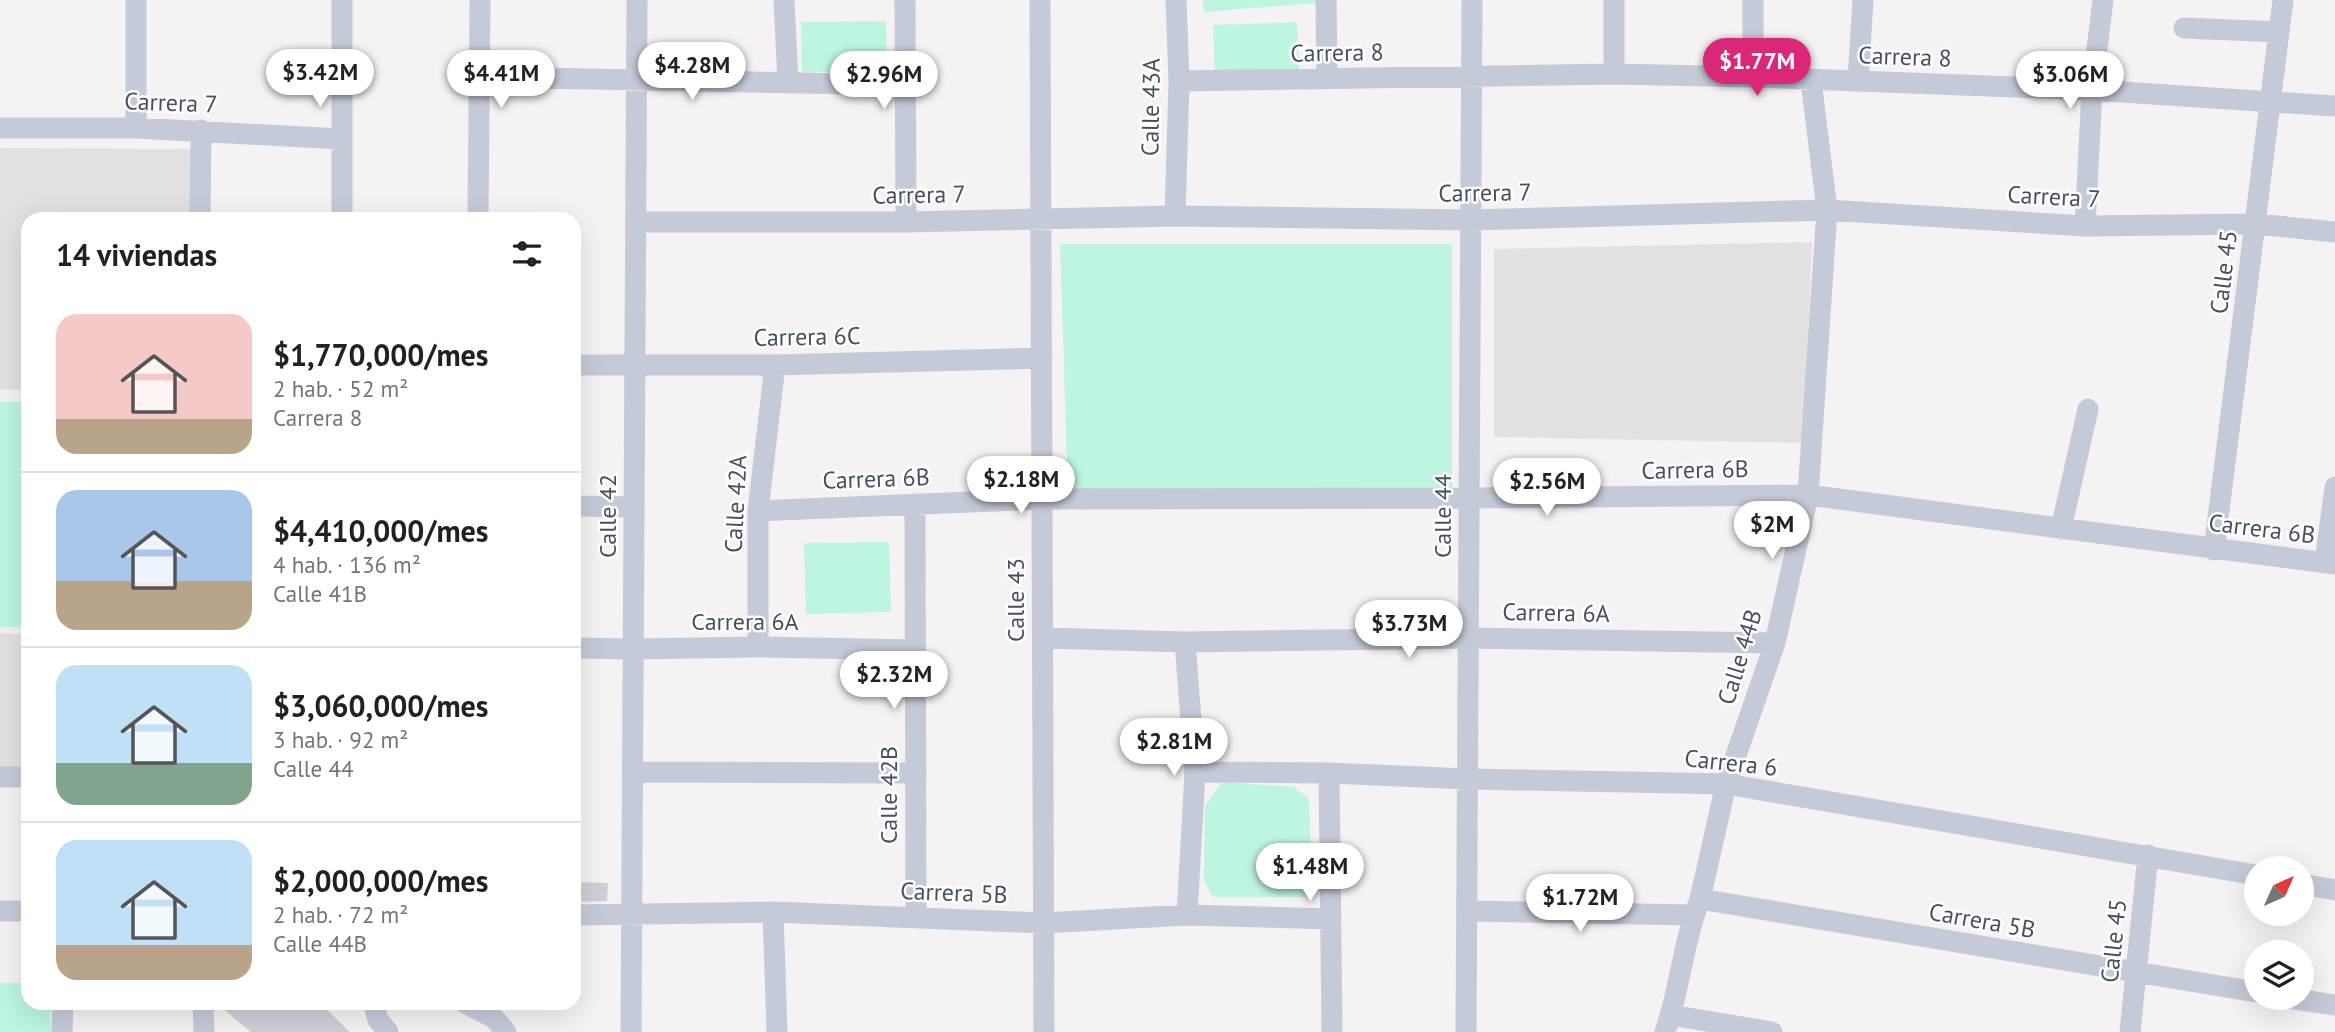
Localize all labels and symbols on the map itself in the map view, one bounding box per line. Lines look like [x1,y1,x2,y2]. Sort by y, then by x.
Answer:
street label: Carrera 8 [1290,36,1384,69]
pin: $1.77M [1700,38,1814,98]
street label: Carrera 8 [1858,39,1952,74]
pin: $4.28M [635,42,749,102]
pin: $3.42M [263,50,377,109]
pin: $4.41M [444,50,558,110]
pin: $2.96M [827,52,941,111]
pin: $3.06M [2013,52,2127,111]
street label: Calle 43A [1134,58,1167,156]
street label: Carrera 7 [124,85,218,120]
street label: Carrera 7 [1438,176,1532,209]
street label: Carrera 7 [872,178,966,211]
street label: Carrera 7 [2007,179,2101,214]
street label: Calle 45 [2203,228,2244,316]
street label: Carrera 6C [753,320,861,353]
street label: Carrera 6B [1641,453,1749,486]
street label: Calle 42A [717,454,754,554]
pin: $2.18M [964,456,1078,516]
pin: $2.56M [1490,458,1604,518]
street label: Carrera 6B [822,461,930,496]
street label: Calle 42 [592,474,623,558]
street label: Calle 44 [1427,474,1458,558]
pin: $2M [1738,502,1806,561]
street label: Carrera 6B [2207,507,2317,550]
street label: Calle 43 [1000,558,1031,642]
street label: Carrera 6A [1502,596,1610,629]
pin: $3.73M [1352,600,1466,660]
street label: Calle 44B [1710,605,1769,708]
street label: Carrera 6A [691,606,799,637]
pin: $2.32M [837,652,951,711]
pin: $2.81M [1117,718,1231,778]
street label: Carrera 6 [1683,742,1779,783]
street label: Calle 42B [873,746,904,844]
pin: $1.48M [1253,844,1367,903]
north arrow [2244,856,2314,926]
pin: $1.72M [1523,874,1637,934]
street label: Carrera 5B [900,875,1008,910]
street label: Carrera 5B [1927,896,2038,945]
street label: Calle 45 [2094,898,2133,984]

